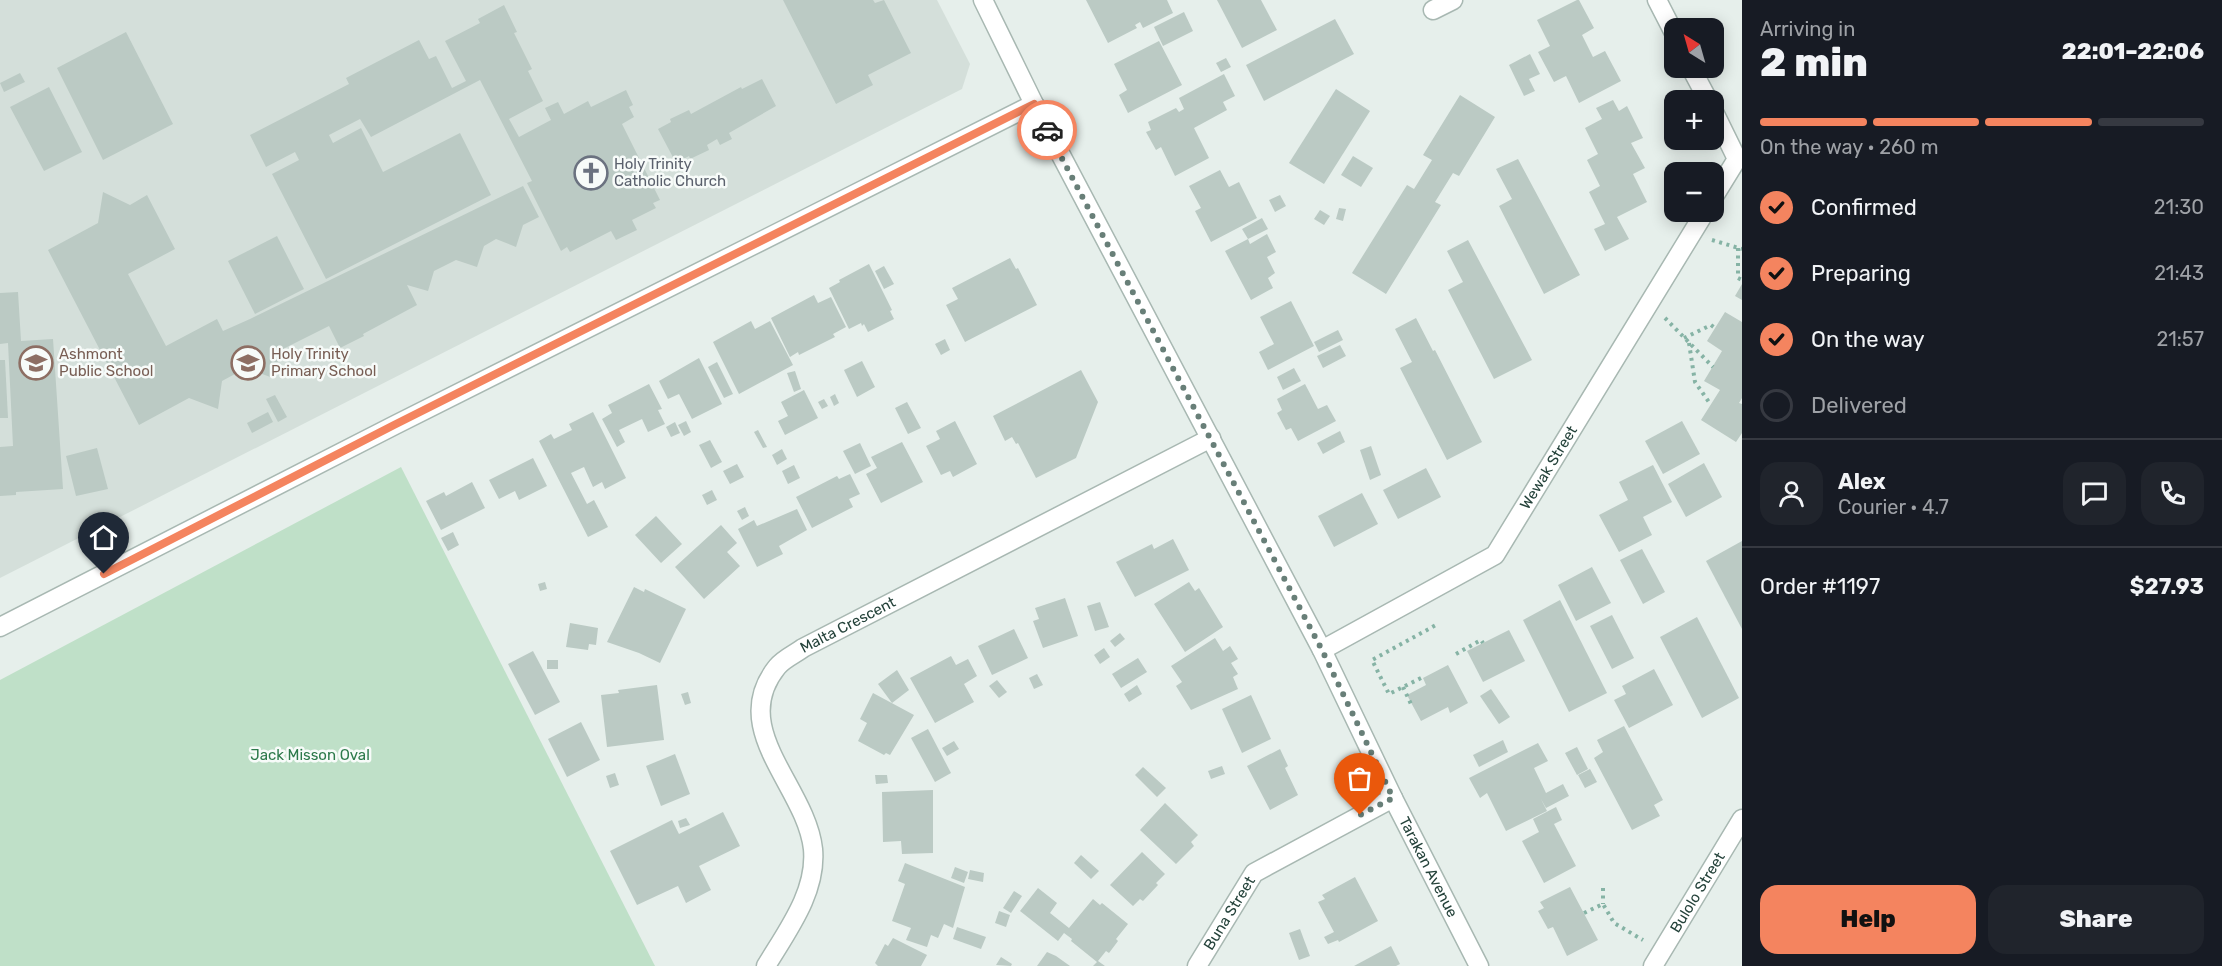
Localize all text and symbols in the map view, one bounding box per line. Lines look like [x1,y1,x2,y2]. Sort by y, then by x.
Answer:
text: Arriving in [1760,17,1855,41]
north arrow [1664,18,1724,78]
map controls [1664,18,1724,222]
text: 22:01–22:06 [2062,38,2204,65]
text: 2 min [1760,40,1868,86]
button: + [1664,90,1724,150]
courier [1017,100,1077,160]
icon: car [1031,114,1064,147]
text: On the way · 260 m [1760,135,1938,159]
church icon: Holy Trinity Catholic Church [573,155,609,191]
place label: Holy Trinity Catholic Church [614,155,726,190]
button: − [1664,162,1724,222]
icon: check [1760,191,1793,224]
text: Confirmed [1811,194,1917,221]
text: 21:30 [2154,195,2204,219]
icon: check [1760,257,1793,290]
text: Preparing [1811,260,1911,287]
text: 21:43 [2154,261,2204,285]
icon: check [1760,323,1793,356]
text: On the way [1811,326,1925,353]
text: 21:57 [2156,327,2204,351]
school or university icon: Ashmont Public School [18,345,54,381]
place label: Ashmont Public School [59,345,153,380]
school or university icon: Holy Trinity Primary School [230,345,266,381]
place label: Holy Trinity Primary School [271,345,376,380]
text: Delivered [1811,392,1907,419]
street label: Wewak Street [1516,422,1581,513]
button: person [1760,462,1823,525]
button: chat [2063,462,2126,525]
button: phone [2141,462,2204,525]
text: Alex [1838,468,1886,495]
text: Courier · 4.7 [1838,495,1949,519]
pin [78,512,129,574]
icon: home [87,521,120,554]
text: Order #1197 [1760,573,1880,600]
text: $27.93 [2130,573,2204,600]
street label: Malta Crescent [797,593,899,657]
park label: Jack Misson Oval [250,746,370,764]
pin [1334,753,1385,815]
icon: bag [1343,762,1376,795]
street label: Tarakan Avenue [1395,814,1462,920]
street label: Bulolo Street [1666,849,1729,936]
street label: Buna Street [1200,873,1259,953]
button: Help [1760,885,1976,954]
button: Share [1988,885,2204,954]

